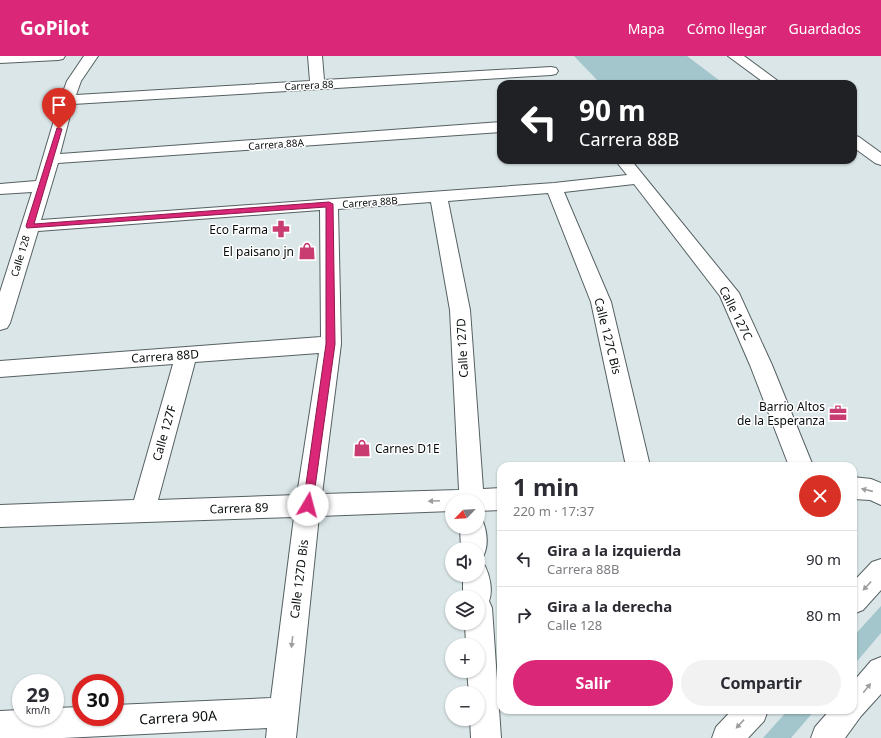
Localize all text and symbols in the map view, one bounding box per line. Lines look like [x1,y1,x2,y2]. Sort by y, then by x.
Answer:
text: GoPilot [20,15,89,41]
text: Mapa [628,19,665,38]
text: Cómo llegar [687,19,767,38]
text: Guardados [789,19,861,38]
street label: Carrera 88 [284,77,334,93]
pin [42,88,76,129]
text: 90 m [579,91,646,129]
icon: arrive [48,94,70,116]
icon: left [513,96,565,148]
text: Carrera 88B [579,127,679,151]
street label: Carrera 88A [248,135,305,153]
street label: Carrera 88B [342,193,398,211]
pharmacy icon: Eco Farma [271,219,291,239]
place label: Eco Farma [209,221,268,238]
street label: Calle 128 [7,233,33,278]
shop icon: El paisano jn [297,241,317,261]
place label: El paisano jn [223,243,294,260]
street label: Calle 127C [715,283,757,343]
street label: Calle 127C Bis [590,296,626,376]
street label: Calle 127D [452,317,472,378]
street label: Carrera 88D [131,345,200,367]
place label: Barrio Altos de la Esperanza [737,398,825,429]
street label: Calle 127F [148,403,180,463]
office icon: Barrio Altos de la Esperanza [828,403,848,423]
shop icon: Carnes D1E [352,438,372,458]
place label: Carnes D1E [375,440,440,457]
text: 1 min [513,470,579,503]
button: close [799,475,841,517]
position arrow [287,484,329,526]
one-way arrow [861,486,873,492]
north arrow [445,494,485,534]
map controls [445,494,485,726]
street label: Carrera 89 [209,498,269,518]
one-way arrow [428,498,440,505]
text: 220 m · 17:37 [513,502,594,520]
street label: Calle 127D Bis [286,538,312,619]
text: Gira a la izquierda [547,540,681,560]
button: sound [445,542,485,582]
icon: left [513,548,535,570]
text: 90 m [806,549,841,569]
text: Carrera 88B [547,560,619,578]
one-way arrow [862,581,872,591]
button: layers [445,590,485,630]
text: Gira a la derecha [547,596,672,616]
icon: right [513,604,535,626]
text: 80 m [806,605,841,625]
text: Calle 128 [547,616,602,634]
one-way arrow [289,635,295,648]
button: + [445,638,485,678]
button: Salir [513,660,673,706]
button: Compartir [681,660,841,706]
speed limit sign: 30 [72,674,124,726]
text: 29 [27,681,49,708]
one-way arrow [863,683,871,694]
button: − [445,686,485,726]
text: km/h [26,703,50,717]
street label: Carrera 90A [139,705,217,729]
one-way arrow [735,719,745,729]

